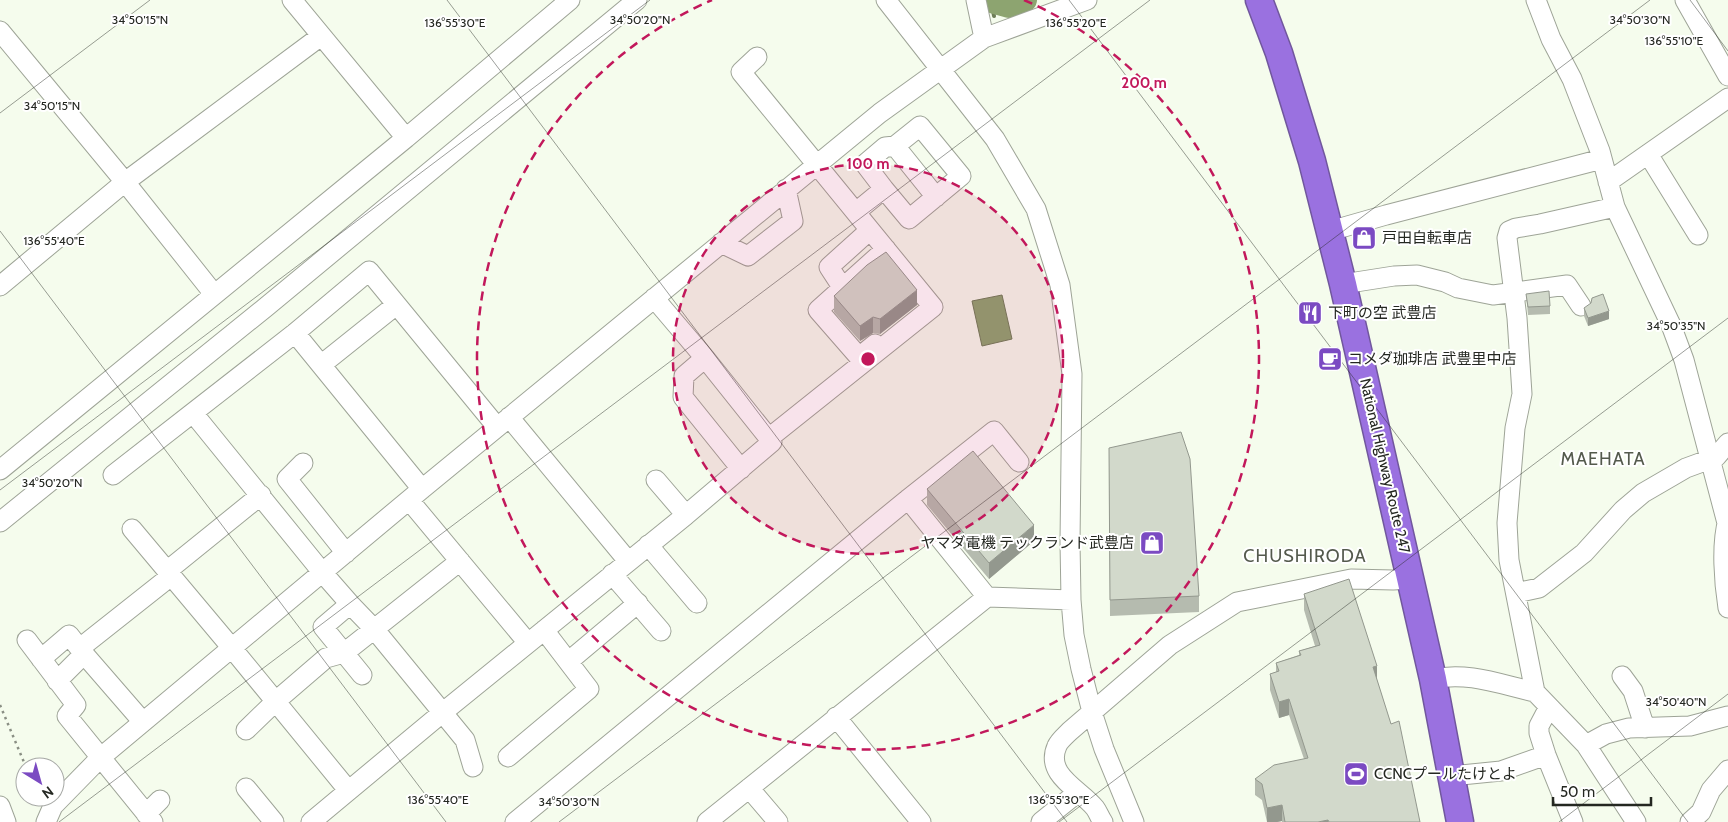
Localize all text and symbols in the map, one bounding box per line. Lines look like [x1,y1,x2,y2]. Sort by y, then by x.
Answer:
text: 34°50'15"N [112,12,168,27]
text: 34°50'20"N [610,12,670,27]
text: 34°50'30"N [1610,12,1670,27]
text: 136°55'30"E [424,15,486,30]
text: 136°55'20"E [1046,15,1107,30]
text: 136°55'10"E [1645,33,1704,48]
text: 200 m [1121,74,1167,92]
text: 34°50'15"N [24,98,80,113]
text: 100 m [846,155,890,173]
shop icon: 戸田自転車店 [1351,225,1377,251]
place label: 戸田自転車店 [1382,229,1472,247]
text: 136°55'40"E [23,233,85,248]
restaurant icon: 下町の空 武豊店 [1297,300,1323,326]
place label: 下町の空 武豊店 [1328,304,1436,322]
text: 34°50'35"N [1646,318,1706,333]
cafe icon: コメダ珈琲店 武豊里中店 [1317,346,1343,372]
centre of rings [859,350,877,368]
place label: コメダ珈琲店 武豊里中店 [1348,350,1516,368]
street label: National Highway Route 247 [1356,377,1414,556]
district label: MAEHATA [1560,448,1646,470]
text: 34°50'20"N [22,475,82,490]
shop icon: ヤマダ電機 テックランド武豊店 [1139,530,1165,556]
place label: ヤマダ電機 テックランド武豊店 [921,534,1134,552]
district label: CHUSHIRODA [1243,545,1367,567]
text: 34°50'40"N [1645,694,1707,709]
north arrow [15,757,65,807]
sports icon: CCNCプールたけとよ [1343,761,1369,787]
place label: CCNCプールたけとよ [1374,765,1517,783]
scale bar [1553,774,1650,806]
text: N [38,782,57,803]
text: 50 m [1560,783,1595,801]
text: 136°55'40"E [407,792,469,807]
text: 136°55'30"E [1028,792,1090,807]
text: 34°50'30"N [539,794,599,809]

